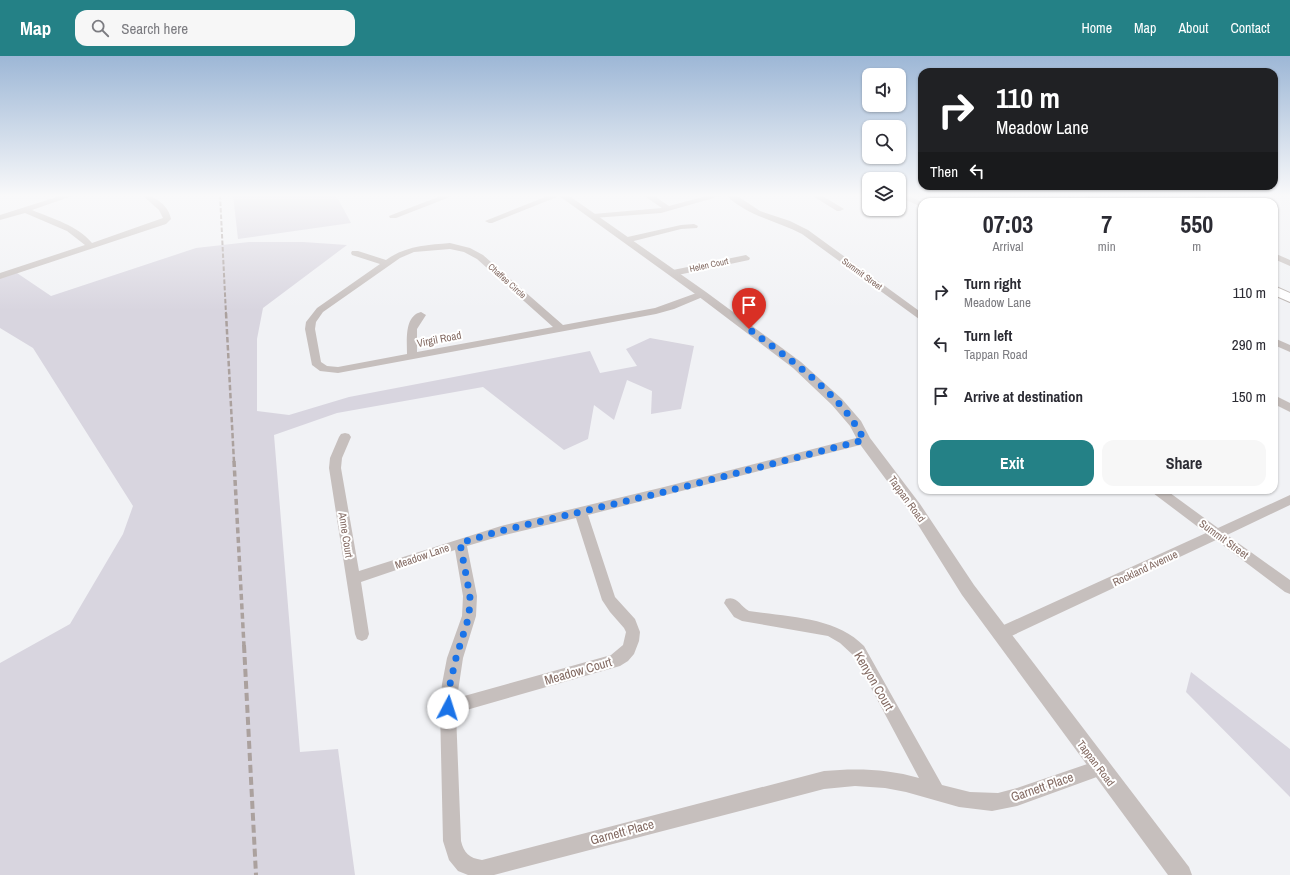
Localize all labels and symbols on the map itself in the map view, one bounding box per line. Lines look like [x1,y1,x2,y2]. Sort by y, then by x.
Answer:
street label: Helen Court [688,255,730,275]
street label: Summit Street [839,255,885,293]
street label: Chaffee Circle [486,261,528,301]
pin [732,288,766,329]
street label: Virgil Road [416,328,462,350]
street label: Tappan Road [886,473,928,525]
street label: Anne Court [335,510,357,559]
street label: Summit Street [1197,516,1252,562]
street label: Meadow Lane [393,540,451,572]
street label: Rockland Avenue [1110,547,1180,589]
street label: Kenyon Court [850,649,898,714]
street label: Meadow Court [542,653,614,689]
position arrow [427,687,469,729]
street label: Tappan Road [1074,737,1118,789]
street label: Garnett Place [1008,768,1076,806]
street label: Garnett Place [588,815,656,849]

